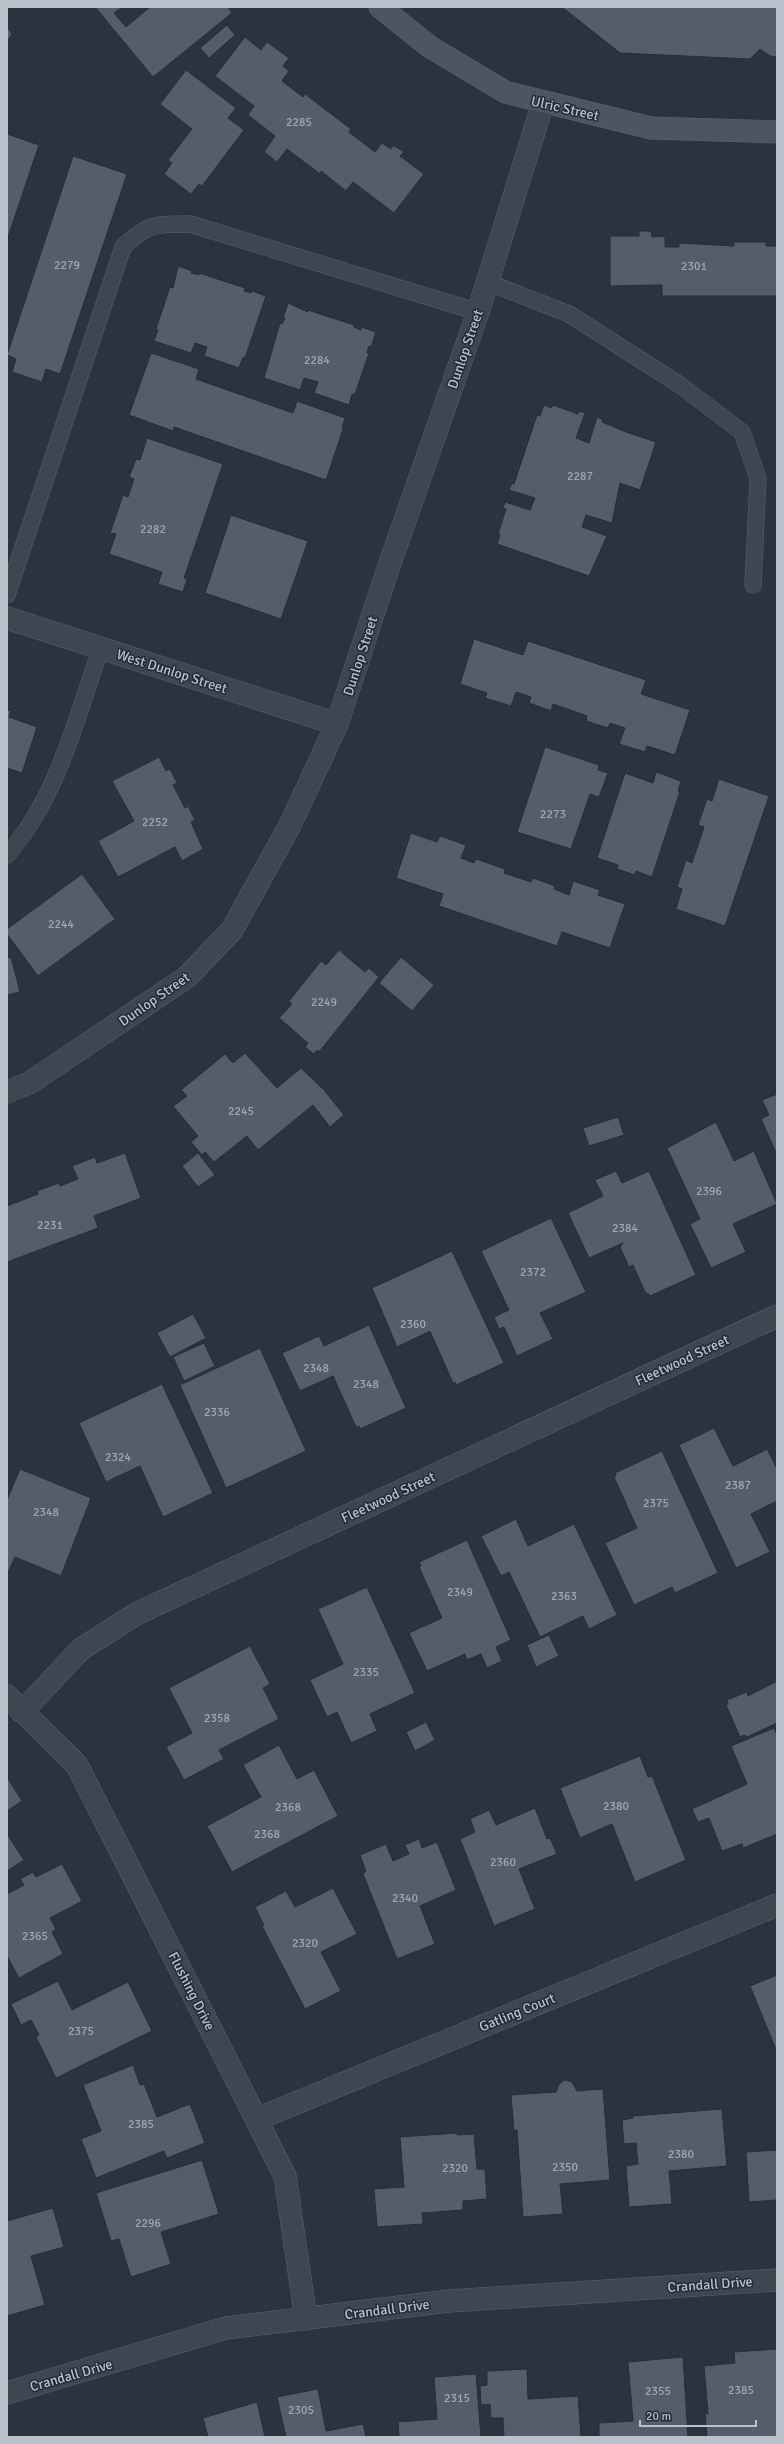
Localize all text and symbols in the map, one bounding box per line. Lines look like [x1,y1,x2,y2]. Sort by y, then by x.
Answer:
street label: Ulric Street [529,92,600,125]
house number: 2285 [286,115,312,130]
house number: 2279 [54,258,80,273]
house number: 2301 [681,259,707,274]
street label: Dunlop Street [444,307,487,391]
house number: 2284 [304,353,330,368]
house number: 2287 [567,469,593,484]
house number: 2282 [140,522,166,537]
street label: Dunlop Street [340,614,381,698]
street label: West Dunlop Street [115,646,229,697]
house number: 2273 [540,807,566,822]
house number: 2252 [142,815,168,830]
house number: 2244 [48,917,74,932]
street label: Dunlop Street [116,969,193,1030]
house number: 2249 [311,995,337,1010]
house number: 2245 [228,1104,254,1119]
house number: 2396 [696,1184,722,1199]
house number: 2231 [37,1218,63,1233]
house number: 2384 [612,1221,638,1236]
house number: 2372 [520,1265,546,1280]
house number: 2360 [400,1317,426,1332]
street label: Fleetwood Street [633,1331,732,1390]
house number: 2348 [303,1361,329,1376]
house number: 2348 [353,1377,379,1392]
house number: 2336 [204,1405,230,1420]
house number: 2324 [105,1450,131,1465]
street label: Fleetwood Street [339,1468,438,1527]
house number: 2387 [725,1478,751,1493]
house number: 2375 [643,1496,669,1511]
house number: 2348 [33,1505,59,1520]
house number: 2349 [447,1585,473,1600]
house number: 2363 [551,1589,577,1604]
house number: 2335 [353,1665,379,1680]
house number: 2358 [204,1711,230,1726]
house number: 2380 [603,1799,629,1814]
house number: 2368 [275,1800,301,1815]
house number: 2368 [254,1827,280,1842]
house number: 2360 [490,1855,516,1870]
house number: 2340 [392,1891,418,1906]
house number: 2365 [22,1929,48,1944]
house number: 2320 [292,1936,318,1951]
street label: Flushing Drive [164,1949,219,2033]
street label: Gatling Court [477,1989,558,2035]
house number: 2375 [68,2024,94,2039]
house number: 2385 [128,2117,154,2132]
house number: 2380 [668,2147,694,2162]
house number: 2350 [552,2160,578,2175]
house number: 2320 [442,2161,468,2176]
house number: 2296 [135,2216,161,2231]
street label: Crandall Drive [667,2273,753,2296]
street label: Crandall Drive [344,2296,430,2323]
street label: Crandall Drive [28,2356,114,2395]
house number: 2385 [728,2383,754,2398]
house number: 2355 [645,2384,671,2399]
house number: 2315 [444,2391,470,2406]
scale bar [640,2402,756,2428]
house number: 2305 [288,2403,314,2418]
text: 20 m [646,2409,671,2424]

